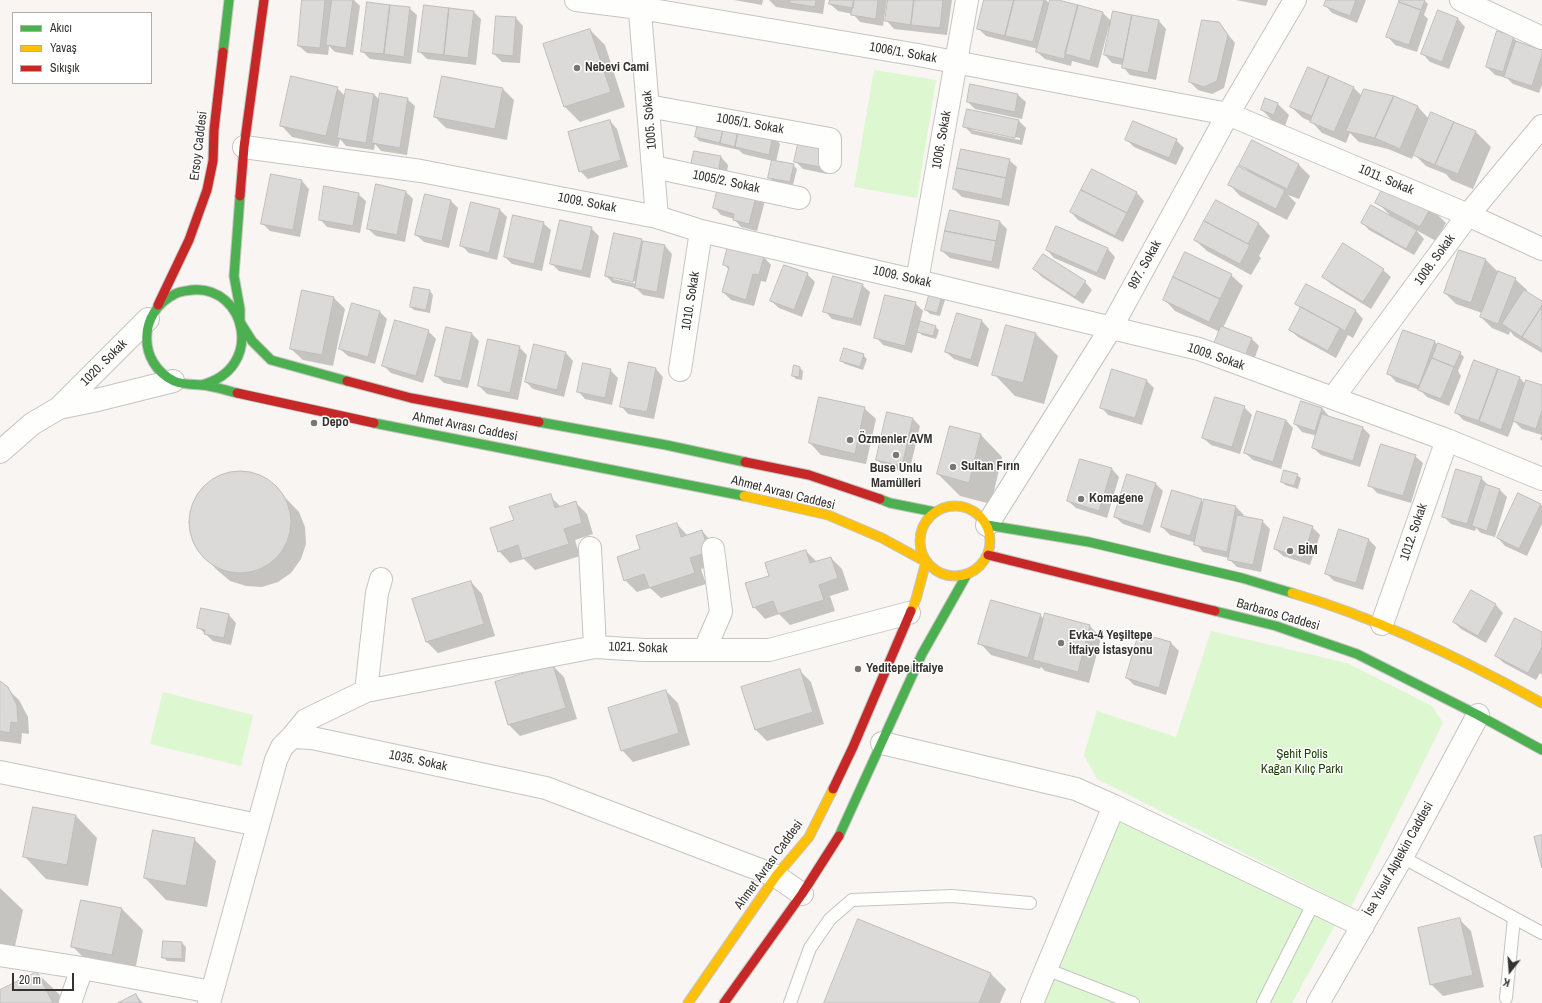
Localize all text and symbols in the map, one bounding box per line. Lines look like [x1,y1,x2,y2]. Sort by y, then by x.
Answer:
legend [12,12,152,84]
text: Akıcı [50,20,72,36]
street label: 1006/1. Sokak [868,39,938,67]
text: Yavaş [50,40,77,56]
text: Sıkışık [50,60,80,76]
place label: Nebevi Cami [585,60,649,76]
marker: Nebevi Cami [572,63,582,73]
street label: 1005. Sokak [640,90,660,150]
street label: 1006. Sokak [929,109,955,171]
street label: Ersoy Caddesi [187,110,211,182]
street label: 1005/1. Sokak [715,110,785,138]
street label: 1011. Sokak [1356,161,1416,199]
street label: 1005/2. Sokak [691,167,761,197]
street label: 1009. Sokak [556,190,618,216]
street label: 1008. Sokak [1411,231,1459,289]
street label: 997. Sokak [1125,238,1165,292]
street label: 1009. Sokak [871,263,933,291]
street label: 1010. Sokak [679,271,703,331]
street label: 1020. Sokak [78,337,130,389]
street label: 1009. Sokak [1185,340,1247,374]
street label: Ahmet Avrası Caddesi [411,409,519,445]
place label: Depo [322,415,349,431]
marker: Depo [309,418,319,428]
place label: Özmenler AVM [858,432,932,448]
marker: Özmenler AVM [845,435,855,445]
marker: Buse Unlu Mamülleri [891,450,901,460]
place label: Sultan Fırın [961,459,1020,475]
place label: Buse Unlu Mamülleri [870,461,922,492]
marker: Sultan Fırın [948,462,958,472]
street label: Ahmet Avrası Caddesi [729,473,837,513]
place label: Komagene [1089,491,1143,507]
marker: Komagene [1076,494,1086,504]
street label: 1012. Sokak [1397,501,1431,563]
place label: BİM [1298,543,1318,559]
marker: BİM [1285,546,1295,556]
street label: Barbaros Caddesi [1235,596,1321,634]
place label: Evka-4 Yeşiltepe İtfaiye İstasyonu [1069,628,1153,659]
marker: Evka-4 Yeşiltepe İtfaiye İstasyonu [1056,638,1066,648]
street label: 1021. Sokak [608,639,668,657]
place label: Yeditepe İtfaiye [866,661,943,677]
marker: Yeditepe İtfaiye [853,664,863,674]
street label: 1035. Sokak [387,747,449,775]
park label: Şehit Polis Kağan Kılıç Parkı [1261,747,1343,778]
street label: İsa Yusuf Alptekin Caddesi [1361,799,1437,919]
street label: Ahmet Avrası Caddesi [731,817,807,913]
north arrow [1490,951,1530,991]
scale bar [14,965,76,991]
text: 20 m [19,972,41,988]
text: K [1501,975,1512,990]

